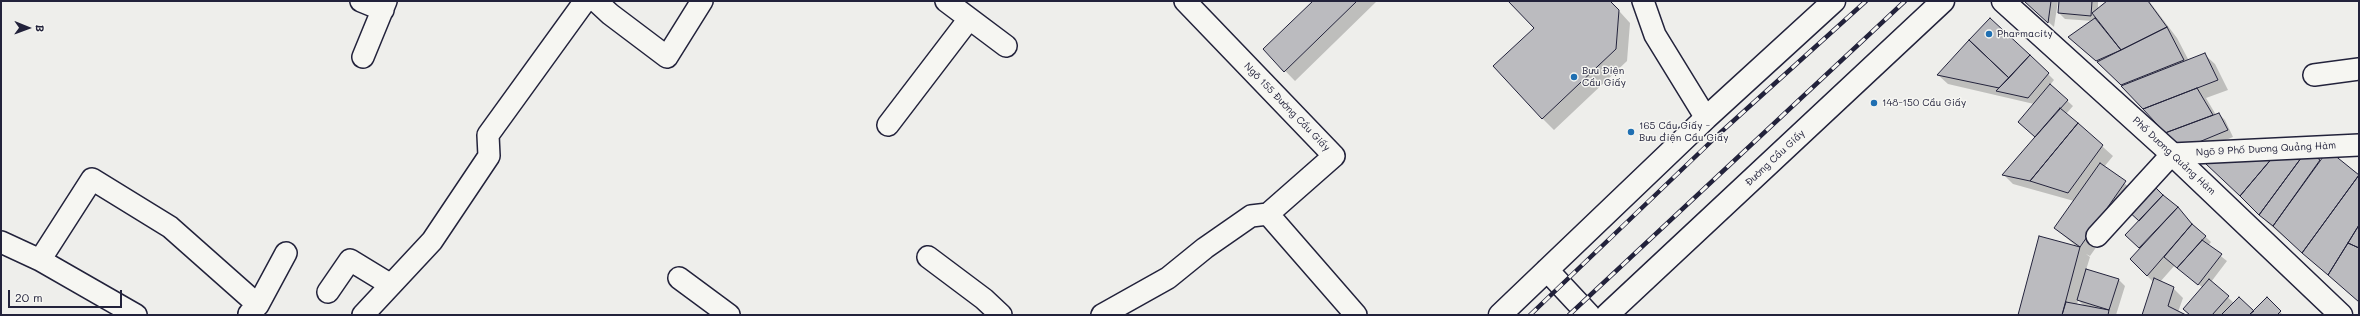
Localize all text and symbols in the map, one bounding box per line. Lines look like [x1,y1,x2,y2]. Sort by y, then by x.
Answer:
north arrow [8,8,48,48]
text: B [33,24,48,32]
place label: Pharmacity [1997,28,2053,40]
marker: Pharmacity [1984,29,1994,39]
street label: Ngõ 155 Đường Cầu Giấy [1241,60,1333,154]
place label: Bưu Điện Cầu Giấy [1582,65,1626,88]
marker: Bưu Điện Cầu Giấy [1569,72,1579,82]
place label: 148-150 Cầu Giấy [1882,97,1966,109]
marker: 148-150 Cầu Giấy [1869,98,1879,108]
street label: Phố Dương Quảng Hàm [2130,114,2218,198]
place label: 165 Cầu Giấy - Bưu điện Cầu Giấy [1639,120,1729,144]
marker: 165 Cầu Giấy - Bưu điện Cầu Giấy [1626,127,1636,137]
street label: Đường Cầu Giấy [1743,127,1807,189]
street label: Ngõ 9 Phố Dương Quảng Hàm [2196,139,2336,159]
scale bar [10,282,124,308]
text: 20 m [15,289,43,305]

